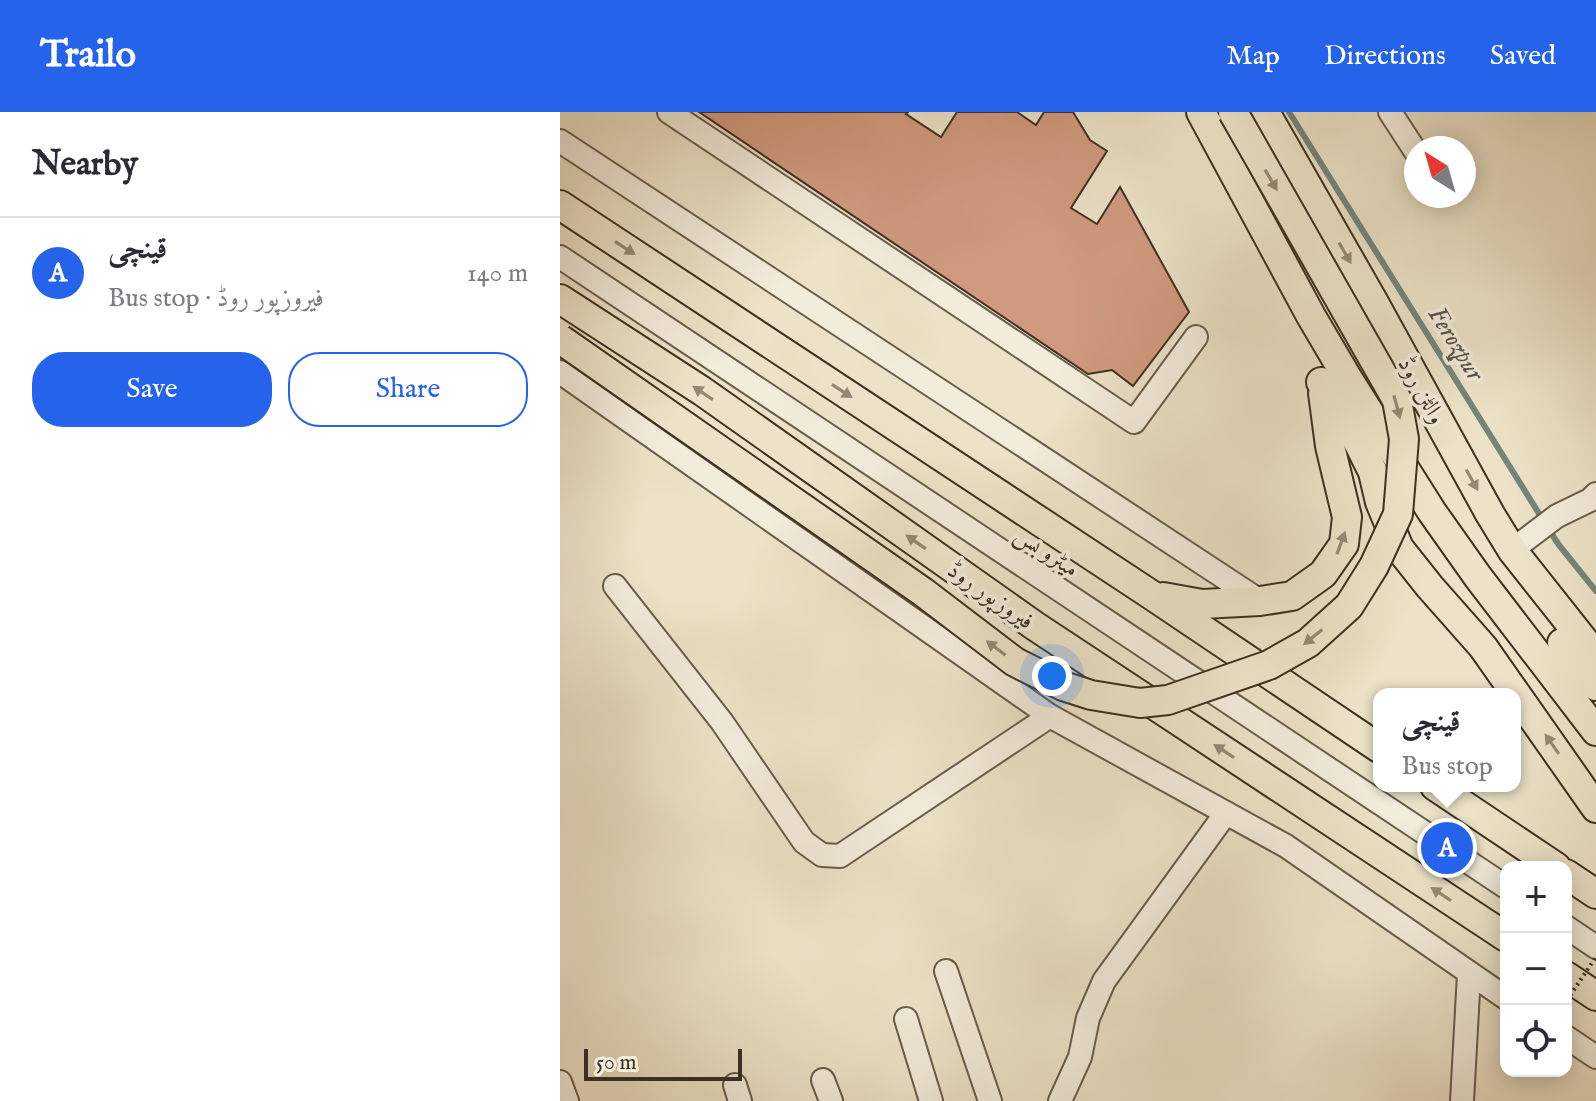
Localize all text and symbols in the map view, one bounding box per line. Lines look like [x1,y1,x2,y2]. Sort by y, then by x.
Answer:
text: Trailo [40,32,136,80]
text: Map [1226,39,1280,74]
text: Directions [1324,39,1446,74]
text: Saved [1490,39,1556,74]
north arrow [1404,136,1476,208]
text: Nearby [32,143,138,186]
one-way arrow [1264,169,1278,191]
text: قینچی [108,231,167,269]
one-way arrow [614,240,636,254]
one-way arrow [1338,242,1352,264]
text: A [49,257,67,290]
text: 140 m [467,257,528,290]
text: Bus stop · فیروزپور روڈ [108,282,324,315]
water label: Ferozpur [1420,300,1492,388]
button: Save [32,352,272,427]
button: Share [288,352,528,427]
street label: والٹن روڈ [1390,352,1452,430]
one-way arrow [831,383,853,398]
one-way arrow [693,385,714,400]
one-way arrow [1391,395,1403,420]
one-way arrow [1464,469,1478,491]
street label: میٹرو بس [1008,519,1084,585]
one-way arrow [1335,530,1348,554]
one-way arrow [905,534,927,550]
street label: فیروزپور روڈ [941,555,1040,637]
one-way arrow [1303,628,1323,645]
one-way arrow [986,640,1006,656]
your location [1032,656,1072,696]
popup [1373,688,1521,792]
text: قینچی [1401,704,1461,742]
one-way arrow [1545,733,1560,754]
one-way arrow [1213,744,1235,758]
text: Bus stop [1401,750,1493,783]
pin: A [1421,818,1473,878]
map controls [1500,861,1572,1077]
button: + [1500,861,1572,933]
one-way arrow [1430,887,1452,902]
button: − [1500,933,1572,1005]
button: locate [1500,1005,1572,1077]
scale bar [584,1045,742,1081]
text: 50 m [596,1049,637,1077]

